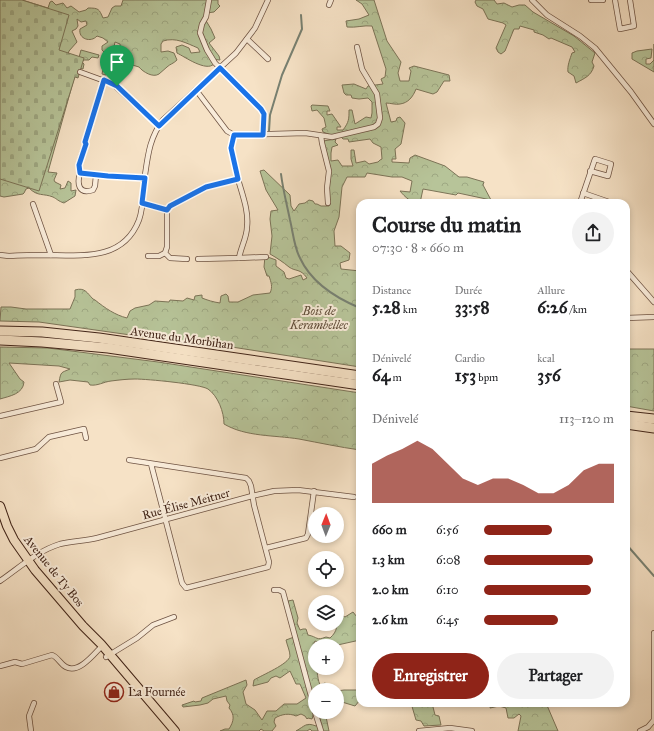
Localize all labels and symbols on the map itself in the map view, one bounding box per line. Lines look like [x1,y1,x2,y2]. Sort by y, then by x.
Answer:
pin [100,45,134,86]
park label: Bois de Kerambellec [289,304,349,332]
street label: Avenue du Morbihan [129,324,235,352]
street label: Rue Élise Meitner [140,484,232,522]
north arrow [308,507,344,543]
street label: Avenue de Ty Bos [21,532,87,609]
shop icon: La Fournée [103,681,125,703]
place label: La Fournée [128,685,186,699]

